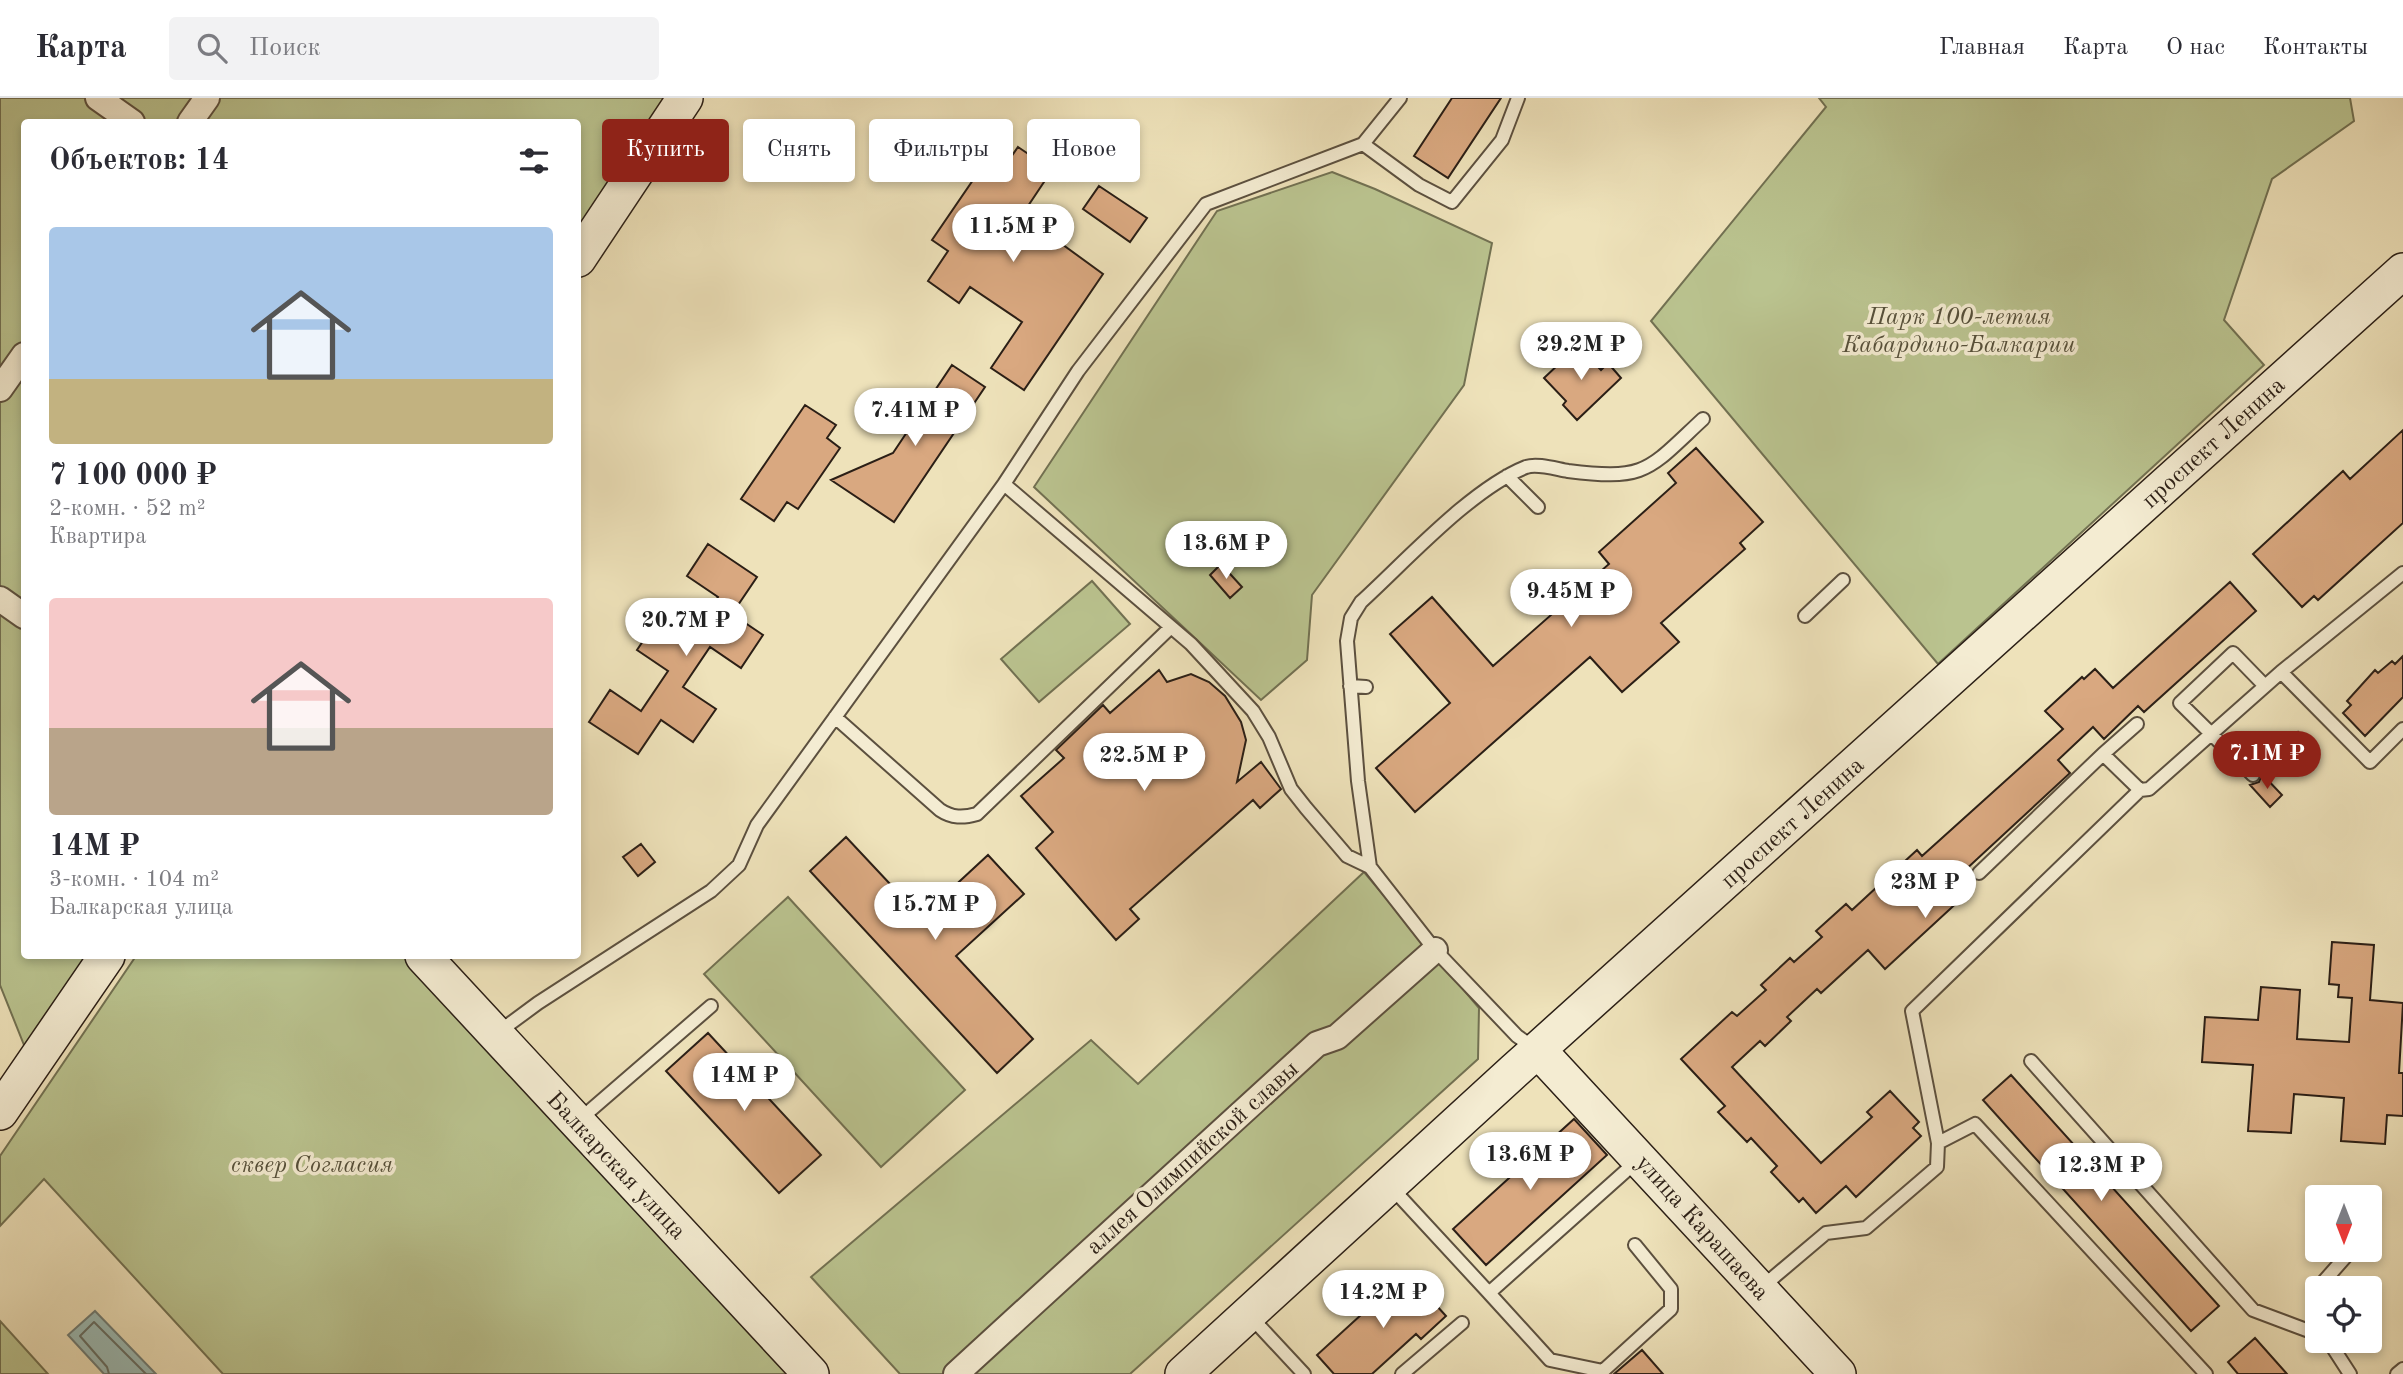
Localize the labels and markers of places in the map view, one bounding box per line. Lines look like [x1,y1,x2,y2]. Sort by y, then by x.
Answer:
pin: 11.5M ₽ [948,204,1078,264]
pin: 29.2M ₽ [1516,322,1646,382]
pin: 7.41M ₽ [850,388,980,448]
pin: 13.6M ₽ [1161,522,1291,581]
pin: 9.45M ₽ [1506,570,1636,629]
pin: 20.7M ₽ [621,598,751,658]
pin: 7.1M ₽ [2210,732,2324,791]
pin: 22.5M ₽ [1079,734,1209,793]
pin: 23M ₽ [1876,860,1974,920]
pin: 15.7M ₽ [870,882,1000,942]
pin: 14M ₽ [695,1054,793,1113]
pin: 13.6M ₽ [1465,1132,1595,1192]
pin: 12.3M ₽ [2036,1144,2166,1203]
pin: 14.2M ₽ [1318,1270,1448,1330]

